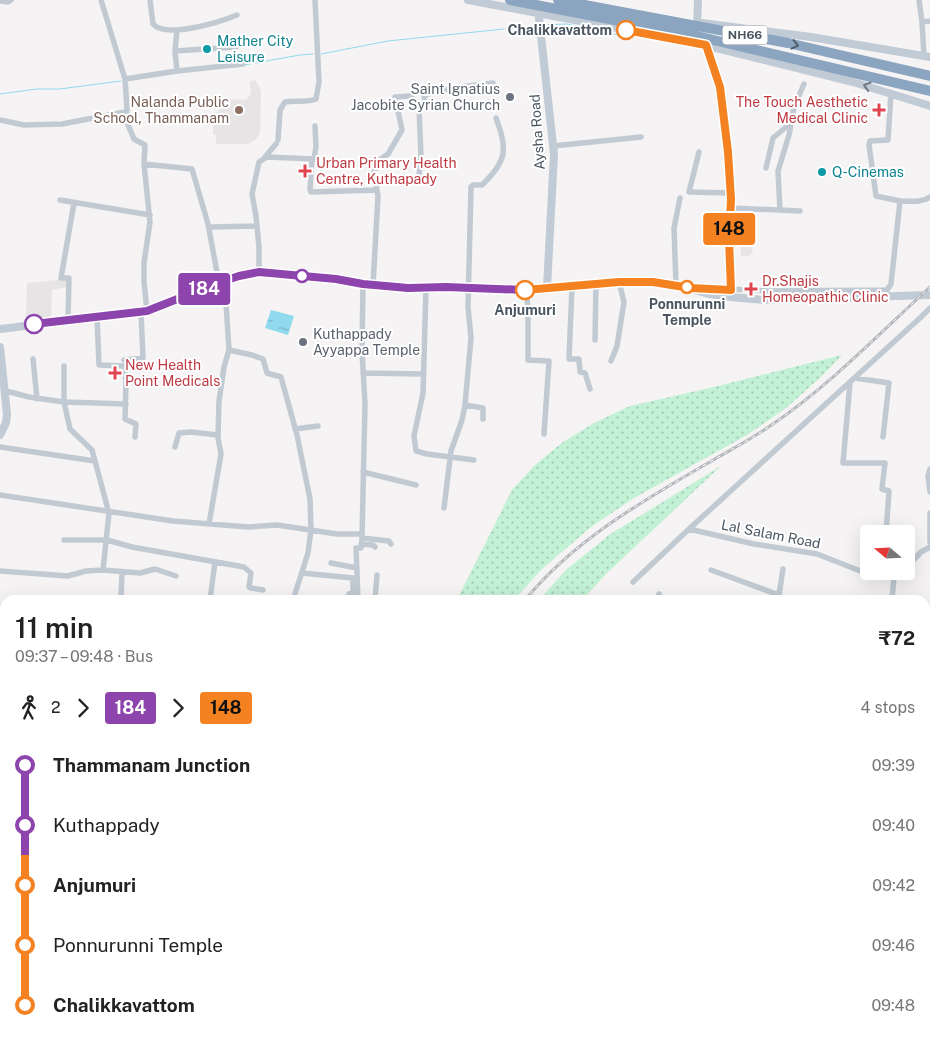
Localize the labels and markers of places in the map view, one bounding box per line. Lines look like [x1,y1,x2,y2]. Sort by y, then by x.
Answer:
marker: Chalikkavattom [616,20,636,40]
place label: Chalikkavattom [508,22,612,38]
place label: Mather City Leisure [217,33,294,65]
marker: Mather City Leisure [201,43,213,55]
place label: Saint Ignatius Jacobite Syrian Church [351,81,500,113]
marker: Saint Ignatius Jacobite Syrian Church [504,91,516,103]
place label: Nalanda Public School, Thammanam [93,94,229,126]
place label: The Touch Aesthetic Medical Clinic [736,94,868,126]
marker: The Touch Aesthetic Medical Clinic [872,103,886,117]
marker: Nalanda Public School, Thammanam [233,104,245,116]
place label: Urban Primary Health Centre, Kuthapady [316,155,456,187]
marker: Urban Primary Health Centre, Kuthapady [298,164,312,178]
place label: Q-Cinemas [832,164,904,180]
marker: Q-Cinemas [816,166,828,178]
unlabelled marker [295,269,309,283]
place label: Dr.Shajis Homeopathic Clinic [762,273,889,305]
marker: Anjumuri [515,280,535,300]
marker: Ponnurunni Temple [680,280,694,294]
marker: Dr.Shajis Homeopathic Clinic [744,282,758,296]
place label: Ponnurunni Temple [649,296,725,328]
place label: Anjumuri [494,302,556,318]
unlabelled marker [24,314,44,334]
place label: Kuthappady Ayyappa Temple [313,326,420,358]
marker: Kuthappady Ayyappa Temple [297,336,309,348]
place label: New Health Point Medicals [125,357,220,389]
marker: New Health Point Medicals [109,367,121,379]

